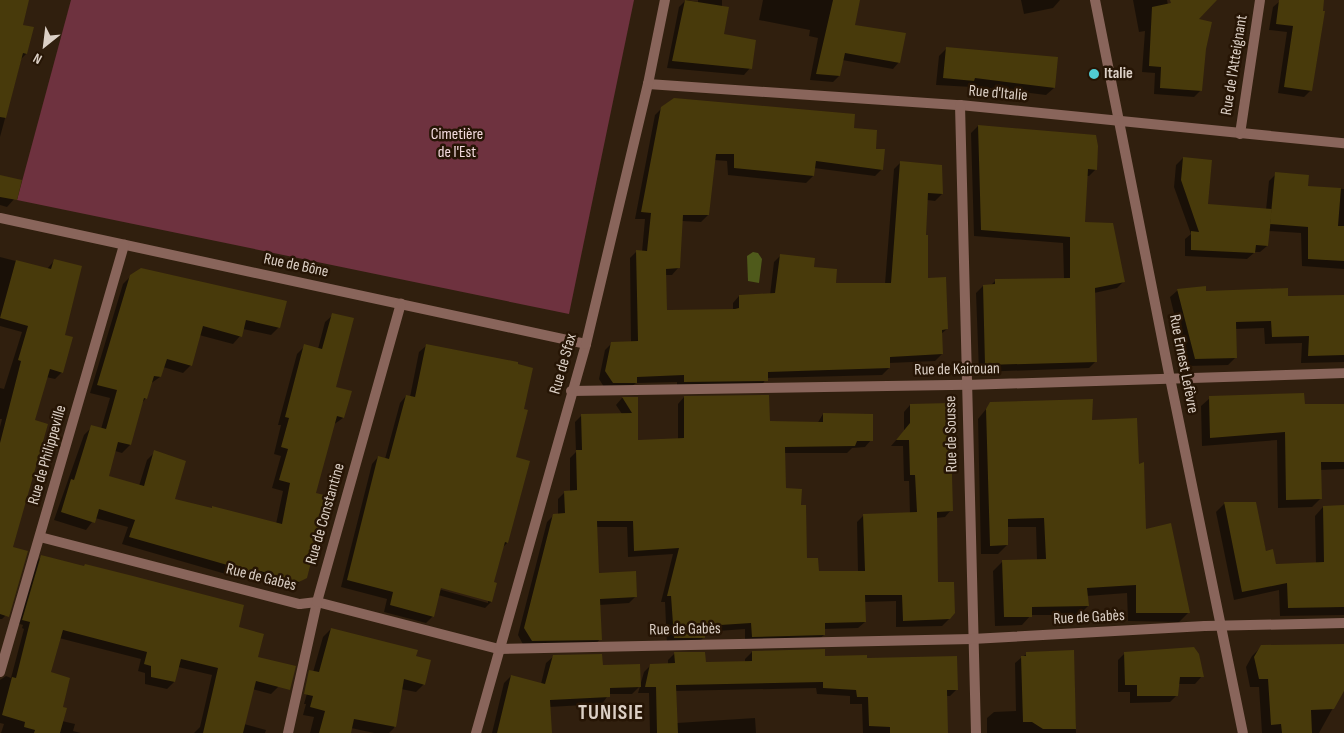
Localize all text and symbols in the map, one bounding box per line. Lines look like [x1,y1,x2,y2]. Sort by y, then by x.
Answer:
street label: Rue de l'Atteignant [1218,13,1252,117]
north arrow [20,20,70,70]
text: N [30,49,45,68]
place label: Italie [1104,64,1133,84]
marker: Italie [1088,68,1100,80]
street label: Rue d'Italie [968,82,1028,106]
park label: Cimetière de l'Est [431,125,483,163]
street label: Rue de Bône [262,250,330,282]
street label: Rue Ernest Lefèvre [1164,313,1202,415]
street label: Rue de Sfax [546,331,582,397]
street label: Rue de Kairouan [914,360,1000,380]
street label: Rue de Sousse [942,396,962,472]
street label: Rue de Philippeville [25,403,71,507]
street label: Rue de Constantine [302,461,350,567]
street label: Rue de Gabès [224,560,298,596]
street label: Rue de Gabès [1053,607,1125,629]
street label: Rue de Gabès [649,620,721,640]
district label: TUNISIE [577,700,645,726]

